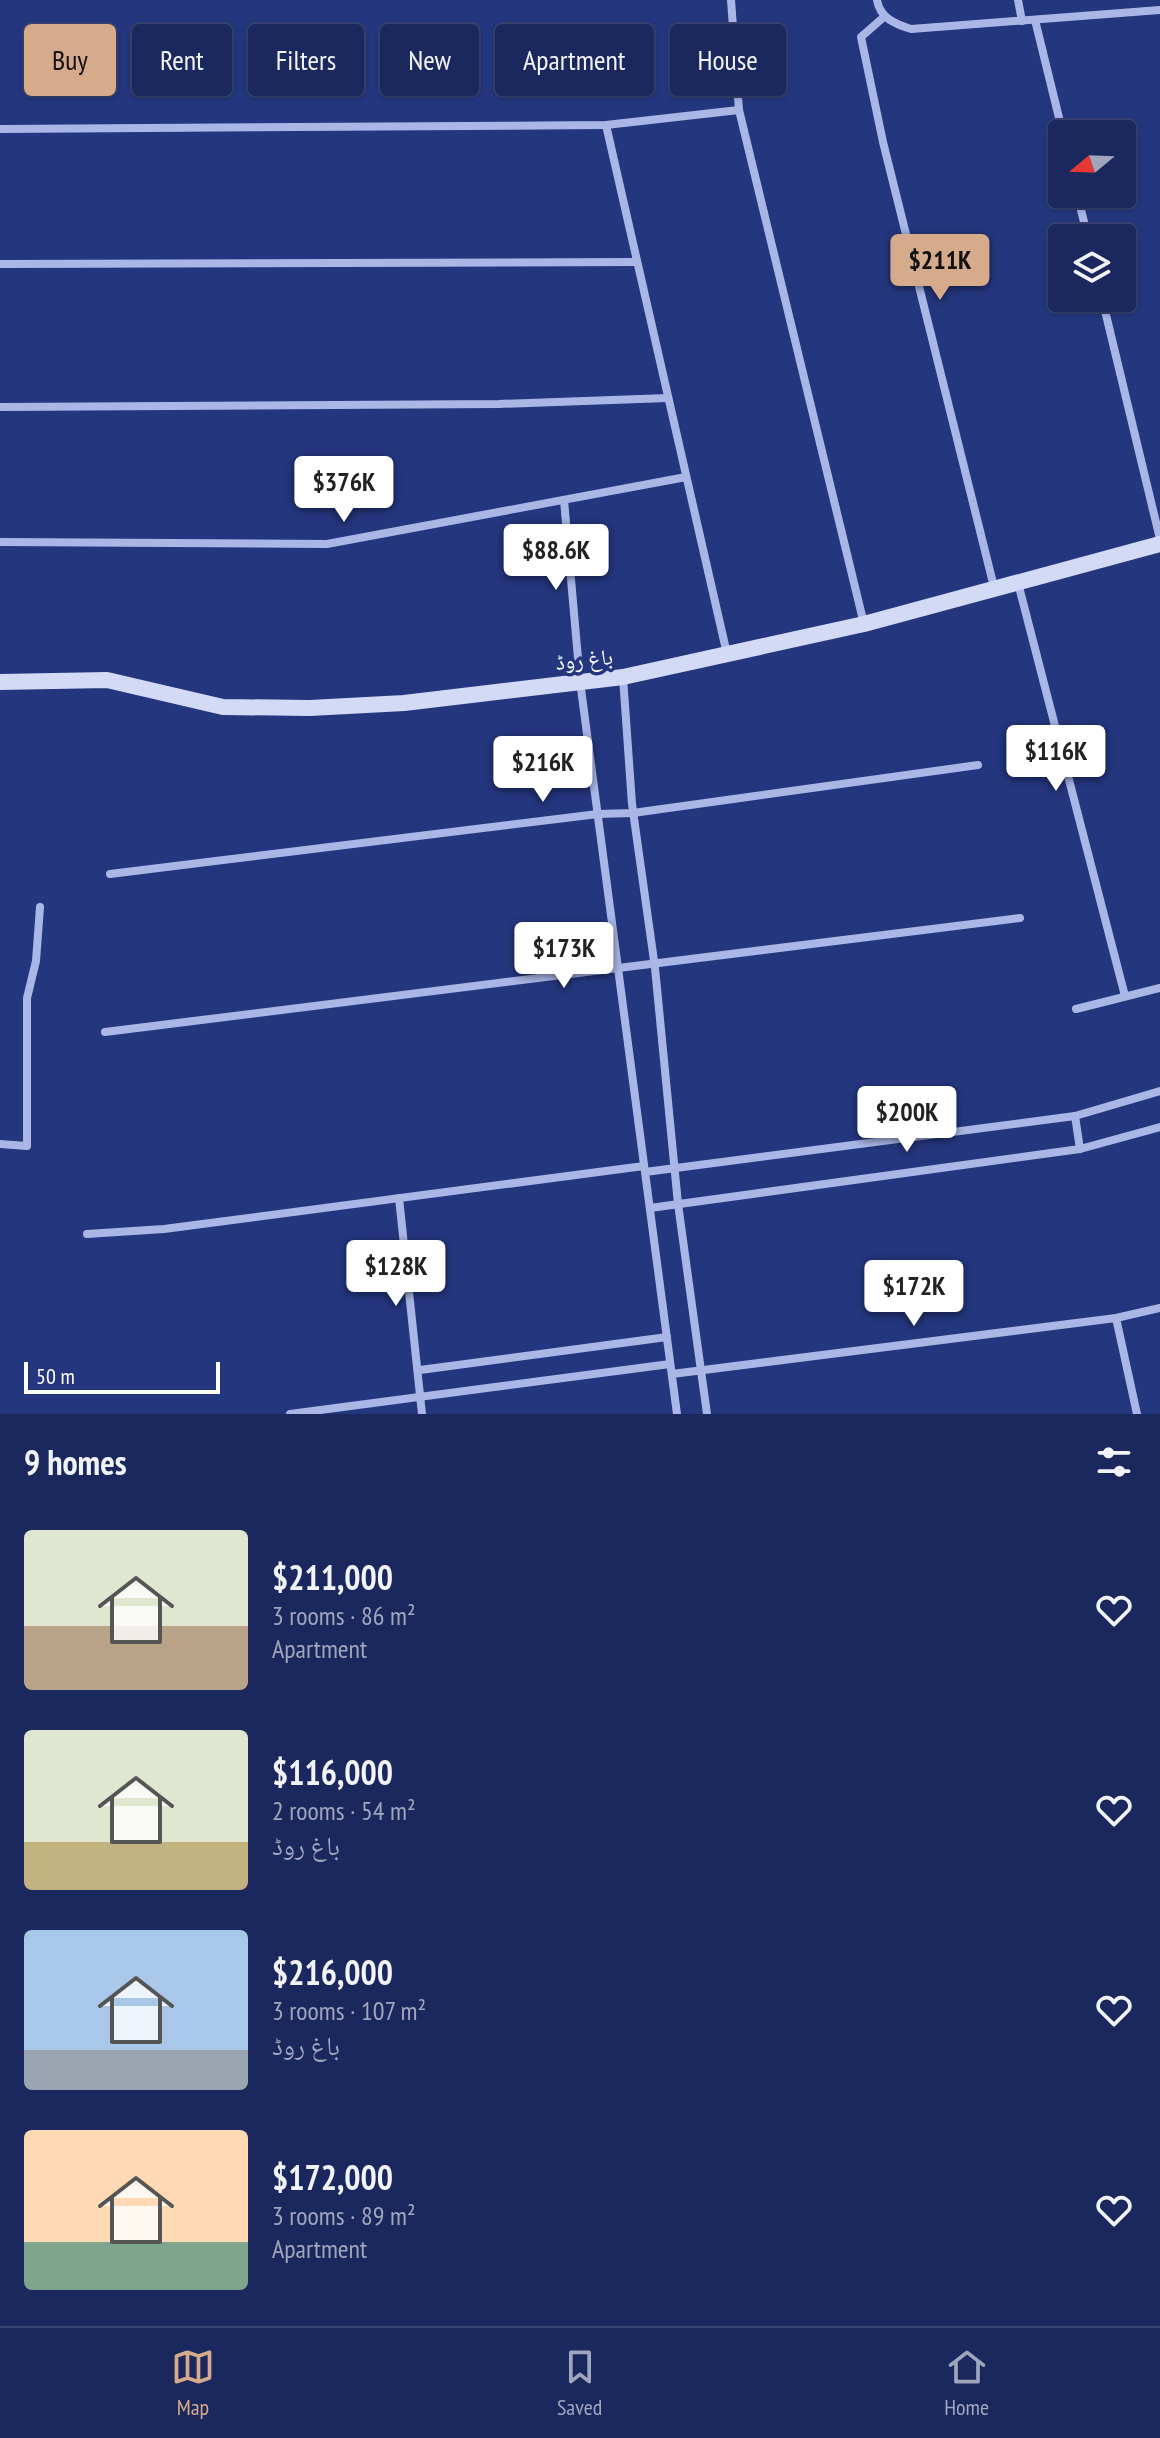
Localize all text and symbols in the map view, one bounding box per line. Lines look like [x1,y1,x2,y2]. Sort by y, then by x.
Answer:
chip: Buy [24,24,116,96]
chip: Rent [132,24,232,96]
chip: Filters [248,24,364,96]
chip: New [380,24,479,96]
chip: Apartment [495,24,654,96]
chip: House [670,24,786,96]
north arrow [1048,120,1136,208]
map controls [1048,120,1136,312]
button: layers [1048,224,1136,312]
pin: $211K [884,234,996,302]
text: $211K [908,243,972,276]
pin: $376K [288,456,400,524]
text: $376K [312,465,376,498]
pin: $88.6K [491,524,621,592]
text: $88.6K [522,533,590,566]
street label: باغ روڈ [554,642,614,676]
pin: $116K [1000,725,1112,793]
text: $116K [1024,734,1088,767]
pin: $216K [487,736,599,804]
text: $216K [511,745,575,778]
pin: $173K [508,922,620,990]
text: $173K [532,931,596,964]
pin: $200K [851,1086,963,1154]
text: $200K [875,1095,939,1128]
pin: $128K [340,1240,452,1308]
text: $128K [364,1249,428,1282]
pin: $172K [858,1260,970,1328]
text: $172K [882,1269,946,1302]
scale bar [24,1358,220,1394]
text: 50 m [36,1362,75,1390]
text: 9 homes [24,1440,127,1484]
icon: filters [1092,1440,1136,1484]
text: $211,000 [272,1555,393,1599]
icon: home [88,1562,184,1658]
icon: heart [1092,1588,1136,1632]
text: 3 rooms · 86 m² [272,1599,416,1632]
text: Apartment [272,1632,367,1665]
text: $116,000 [272,1750,393,1794]
icon: home [88,1762,184,1858]
icon: heart [1092,1788,1136,1832]
text: 2 rooms · 54 m² [272,1794,416,1827]
text: باغ روڈ [272,1829,340,1862]
text: $216,000 [272,1950,393,1994]
icon: home [88,1962,184,2058]
icon: heart [1092,1988,1136,2032]
text: 3 rooms · 107 m² [272,1994,426,2027]
text: باغ روڈ [272,2029,340,2062]
text: $172,000 [272,2155,393,2199]
icon: home [88,2162,184,2258]
icon: heart [1092,2188,1136,2232]
text: 3 rooms · 89 m² [272,2199,416,2232]
text: Apartment [272,2232,367,2265]
tab: Map [171,2345,215,2421]
tab: Saved [557,2345,602,2421]
tab: Home [944,2345,989,2421]

